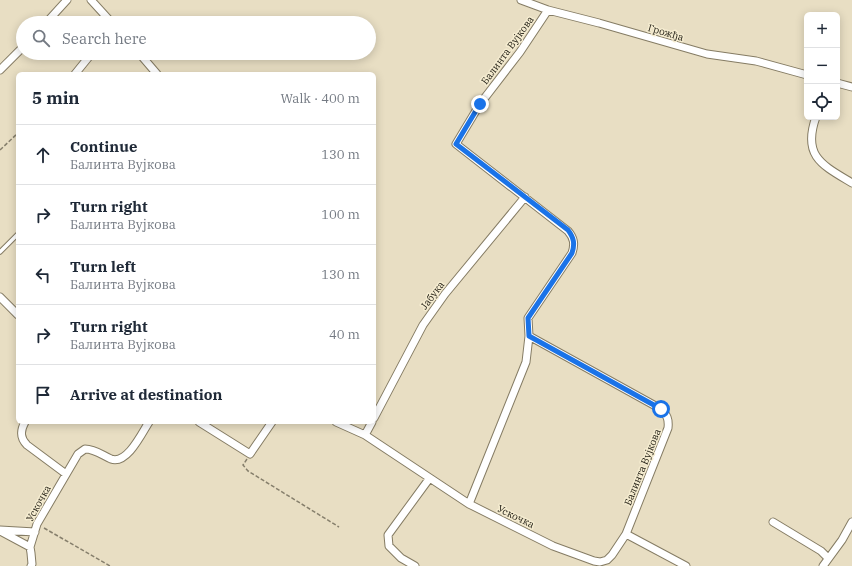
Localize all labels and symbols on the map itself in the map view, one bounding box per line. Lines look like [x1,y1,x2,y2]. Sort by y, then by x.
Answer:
street label: Балинта Вујкова [478,13,537,87]
street label: Грожђа [646,21,686,44]
route end [471,95,489,113]
street label: Јабука [418,278,448,312]
route start [652,400,670,418]
street label: Балинта Вујкова [621,426,664,507]
street label: Ускочка [23,482,54,524]
street label: Ускочка [495,502,537,531]

